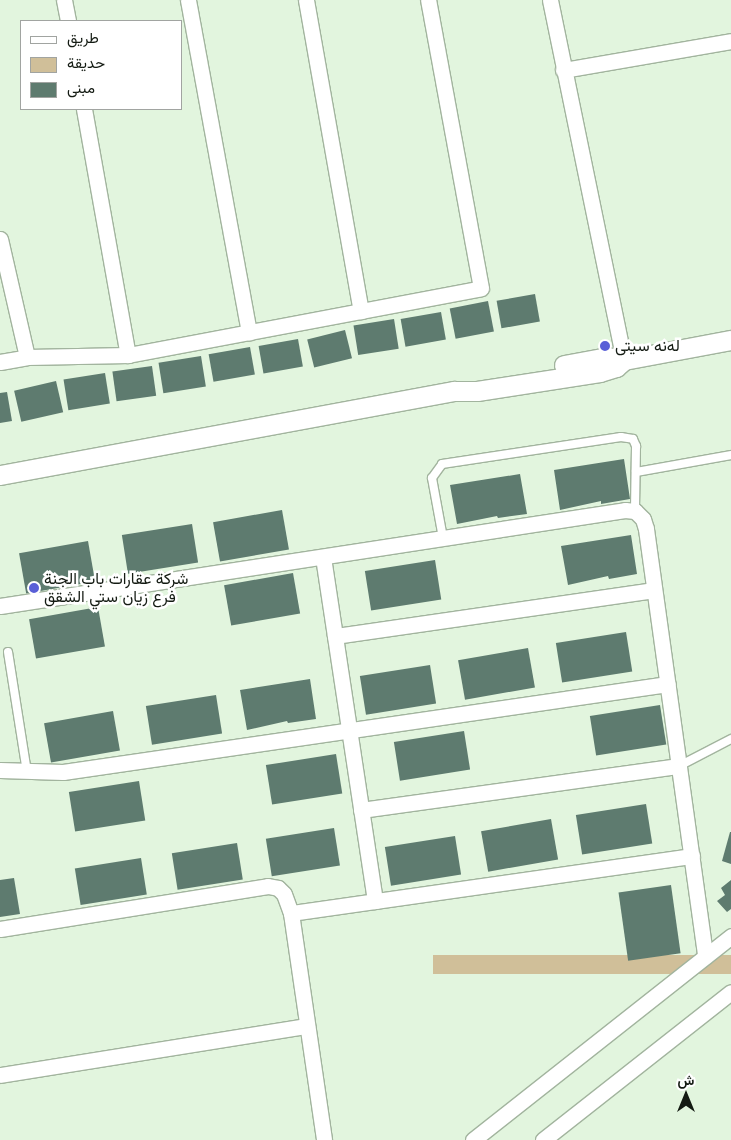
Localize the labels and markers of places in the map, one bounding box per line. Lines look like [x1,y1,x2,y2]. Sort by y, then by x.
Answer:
place label: لەنە سیتی [615,336,680,356]
marker: لەنە سیتی [599,340,611,352]
place label: شرکة عقارات باب الجنة فرع زیان ستي الشقق [44,569,188,607]
marker: شرکة عقارات باب الجنة فرع زیان ستي الشقق [28,582,40,594]

